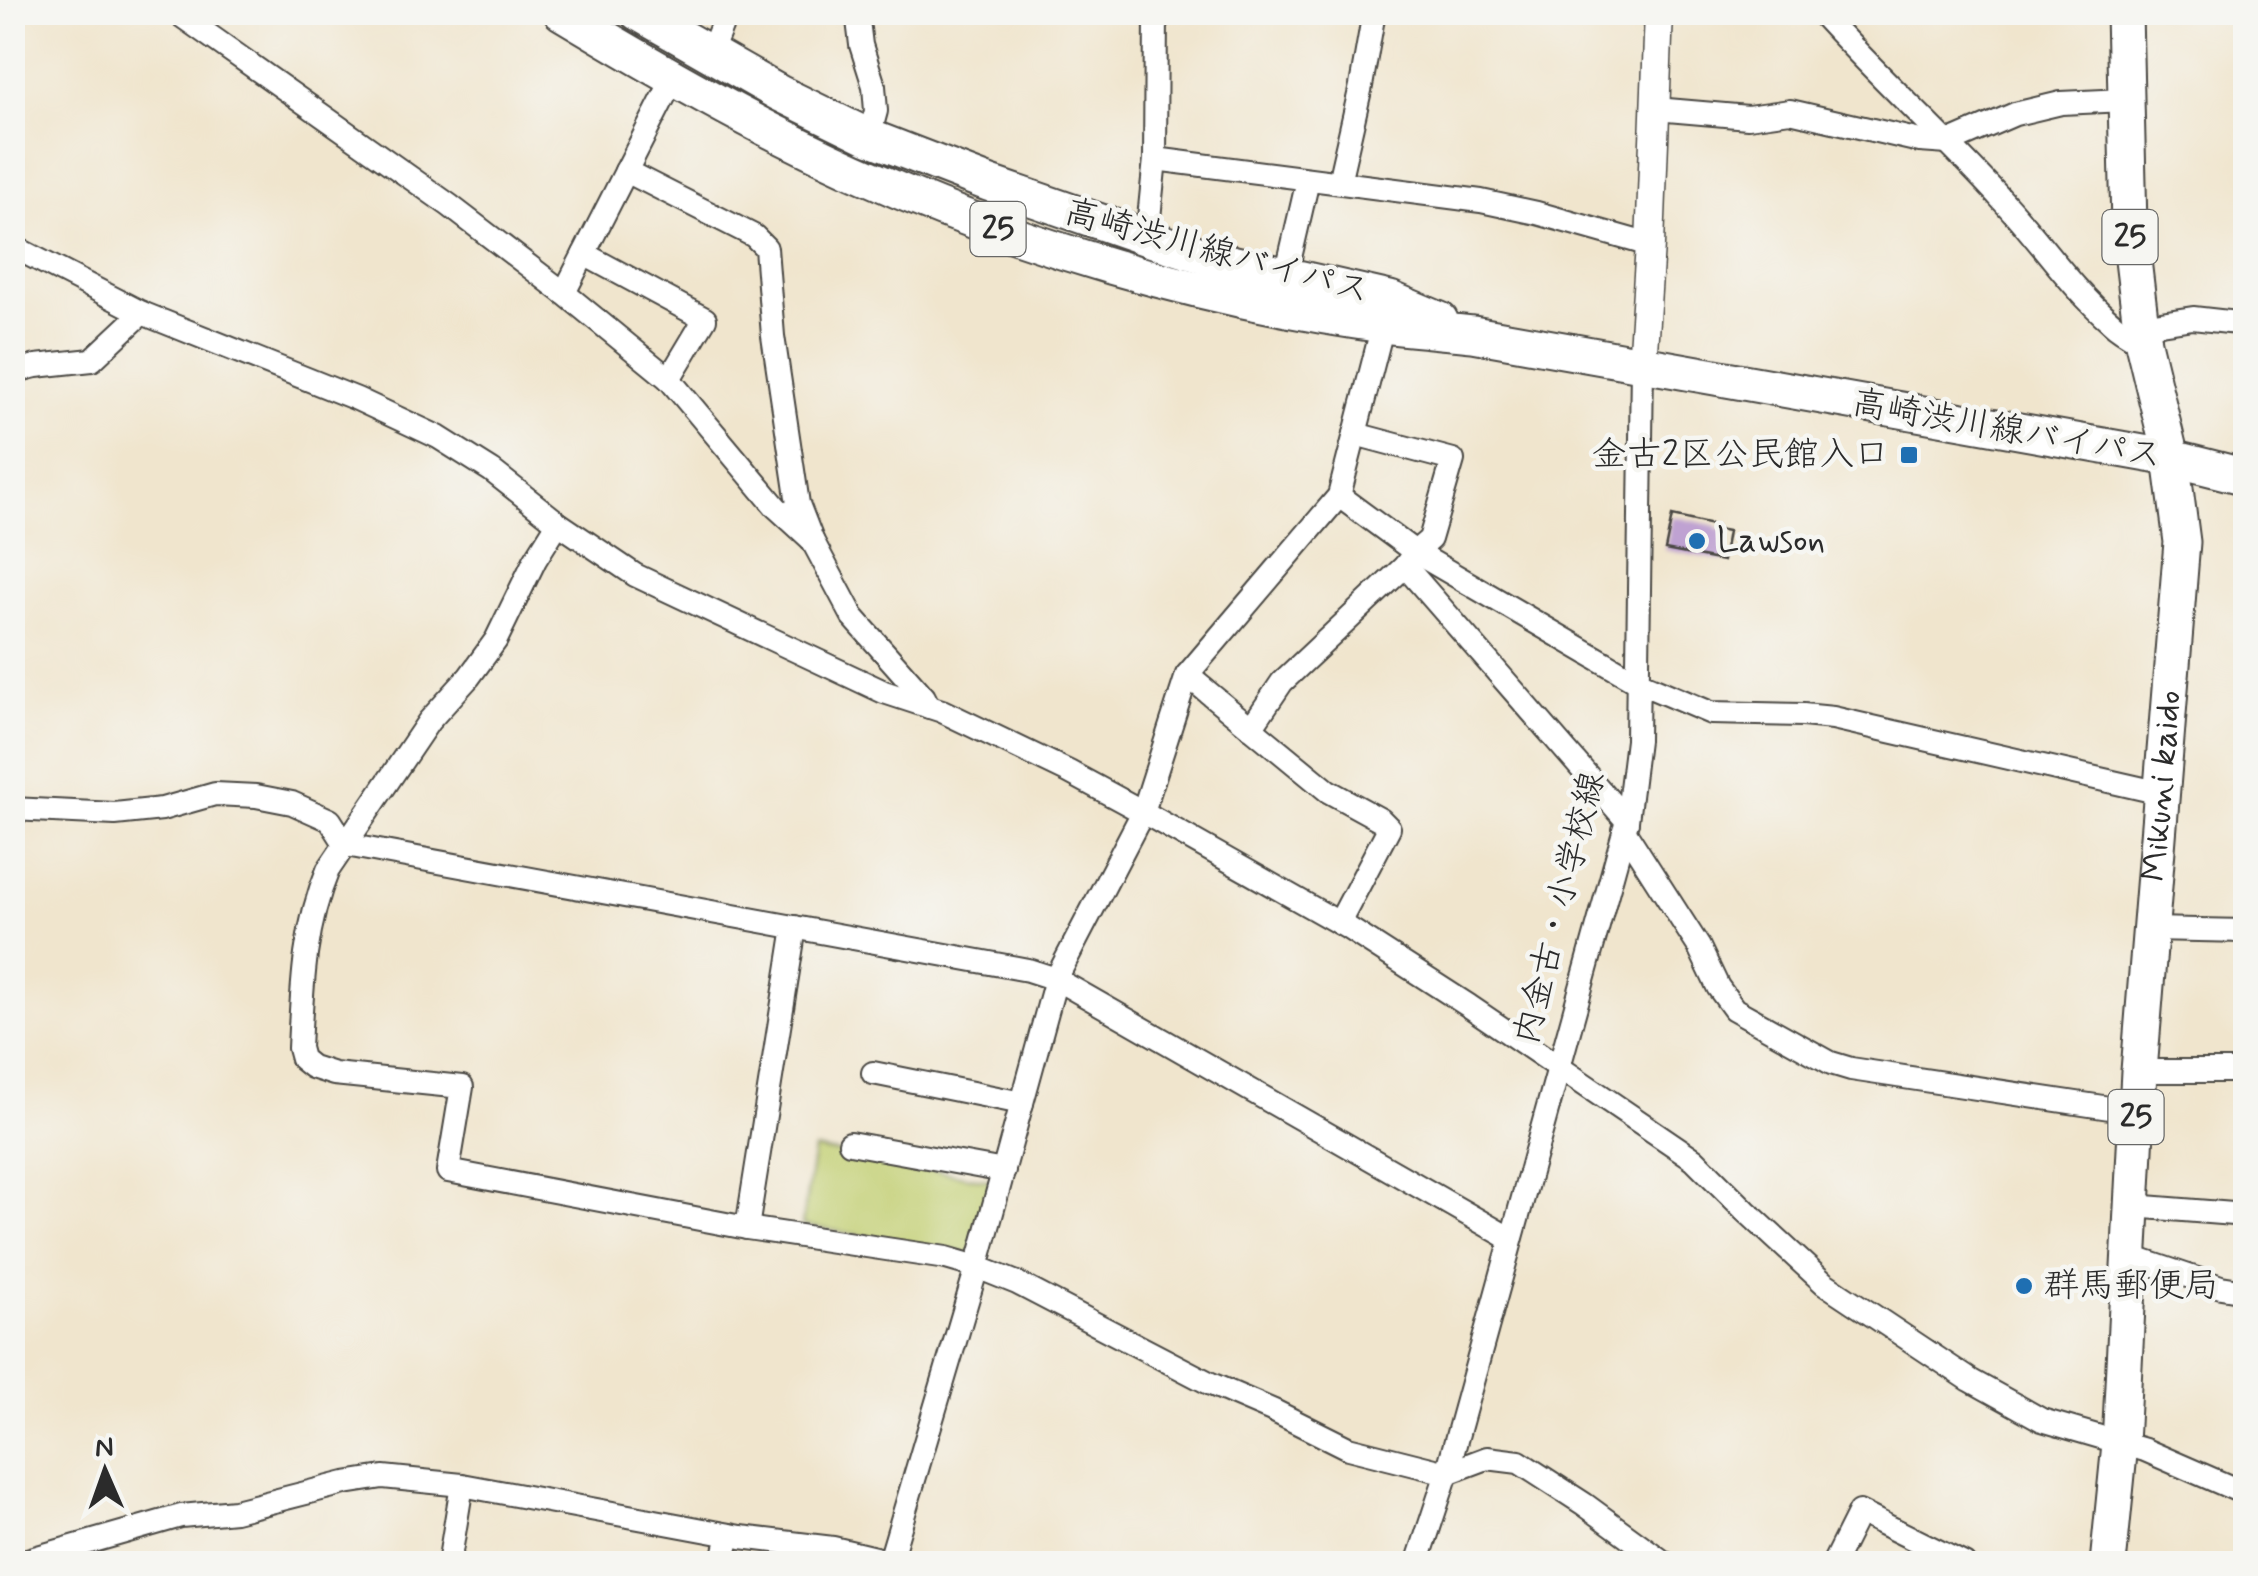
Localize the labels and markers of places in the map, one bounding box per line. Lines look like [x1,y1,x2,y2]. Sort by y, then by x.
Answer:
place label: 金古2区公民館入口 [1592,432,1889,478]
marker: 金古2区公民館入口 [1898,444,1920,466]
place label: Lawson [1717,518,1825,564]
marker: Lawson [1686,530,1708,552]
place label: 群馬郵便局 [2044,1263,2219,1309]
marker: 群馬郵便局 [2013,1275,2035,1297]

